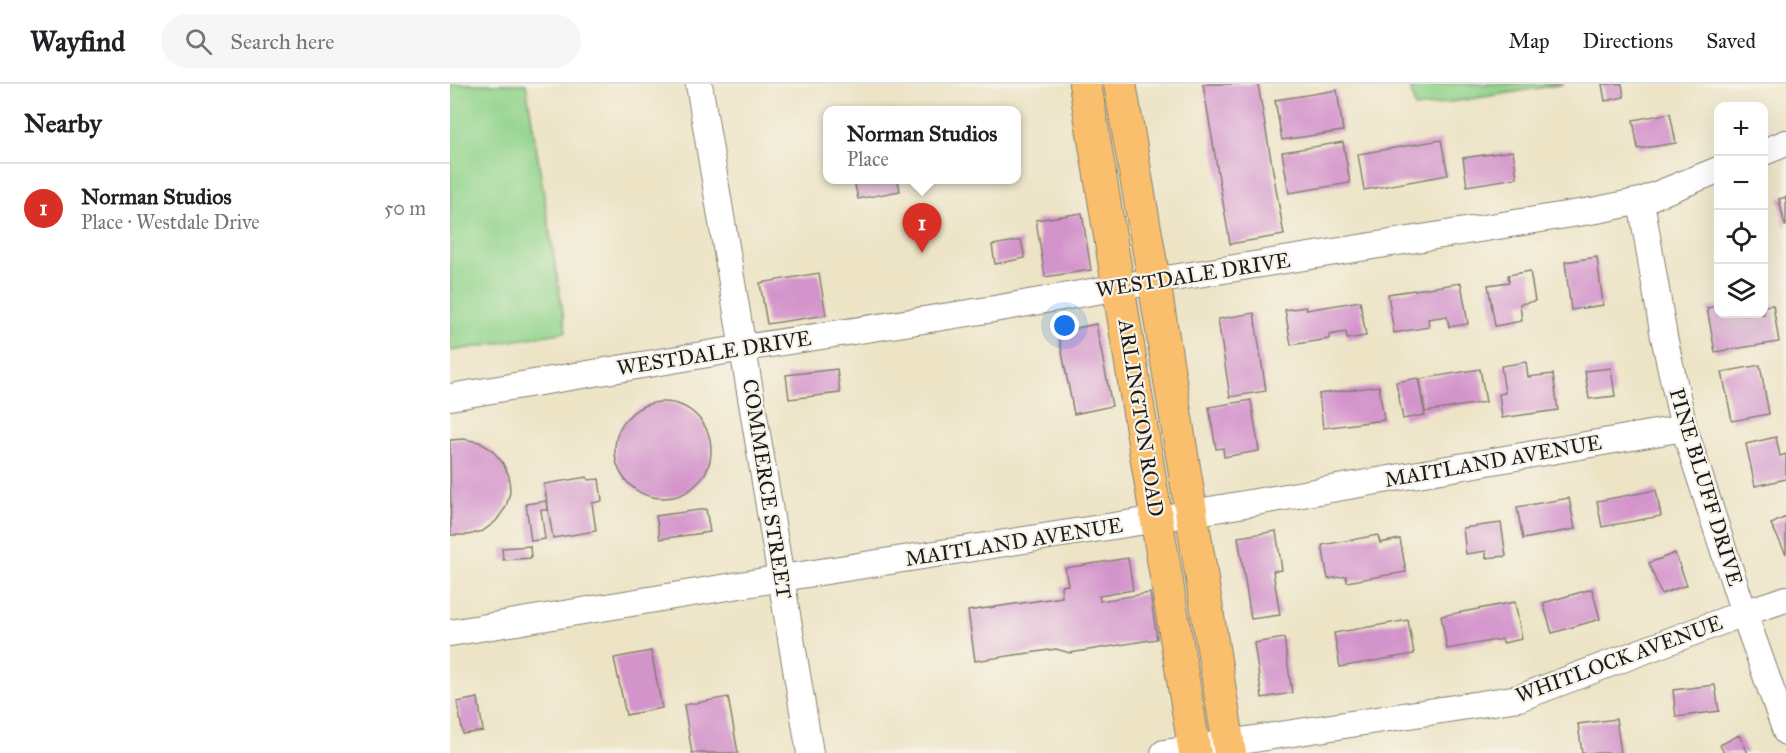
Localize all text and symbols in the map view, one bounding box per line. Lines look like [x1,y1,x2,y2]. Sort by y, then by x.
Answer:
search box [161,14,581,68]
text: Wayfind [30,24,125,59]
icon: search [182,25,215,58]
text: Search here [230,28,334,55]
text: Map [1509,28,1550,54]
text: Directions [1583,28,1673,54]
text: Saved [1706,28,1756,54]
map controls [1714,102,1768,318]
button: + [1714,102,1768,156]
popup [823,106,1021,184]
text: Nearby [24,107,102,139]
text: Norman Studios [847,120,997,147]
text: Place [847,147,889,171]
button: − [1714,156,1768,210]
text: Norman Studios [81,183,232,210]
text: 1 [40,196,47,220]
text: 50 m [384,196,426,220]
pin: 1 [902,204,942,253]
text: Place · Westdale Drive [81,210,260,234]
button: locate [1714,210,1768,264]
street label: WESTDALE DRIVE [1094,247,1292,303]
button: layers [1714,264,1768,318]
your location [1050,311,1079,340]
street label: ARLINGTON ROAD [1112,316,1169,519]
street label: WESTDALE DRIVE [615,325,813,381]
street label: COMMERCE STREET [737,377,797,601]
street label: PINE BLUFF DRIVE [1664,385,1748,589]
street label: MAITLAND AVENUE [1382,429,1604,493]
street label: MAITLAND AVENUE [903,512,1125,572]
street label: WHITLOCK AVENUE [1512,609,1726,709]

